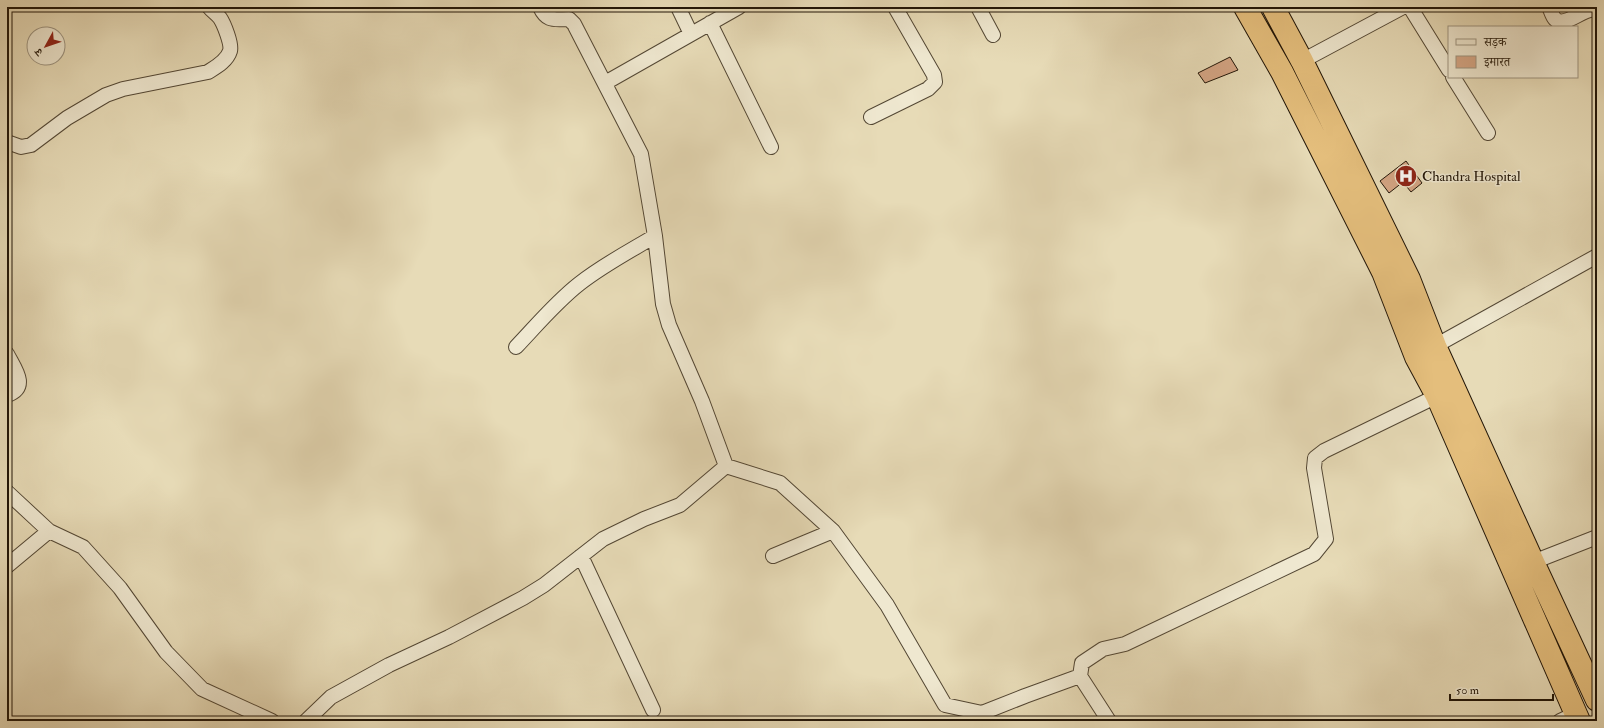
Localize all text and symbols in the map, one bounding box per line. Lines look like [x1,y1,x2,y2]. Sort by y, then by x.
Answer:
north arrow [26,26,66,66]
legend [1448,26,1578,78]
text: सड़क [1483,35,1508,50]
text: उ [31,45,46,59]
text: इमारत [1483,55,1511,70]
hospital icon: Chandra Hospital [1393,163,1419,189]
place label: Chandra Hospital [1422,168,1521,186]
scale bar [1450,676,1553,702]
text: 50 m [1456,683,1480,698]

